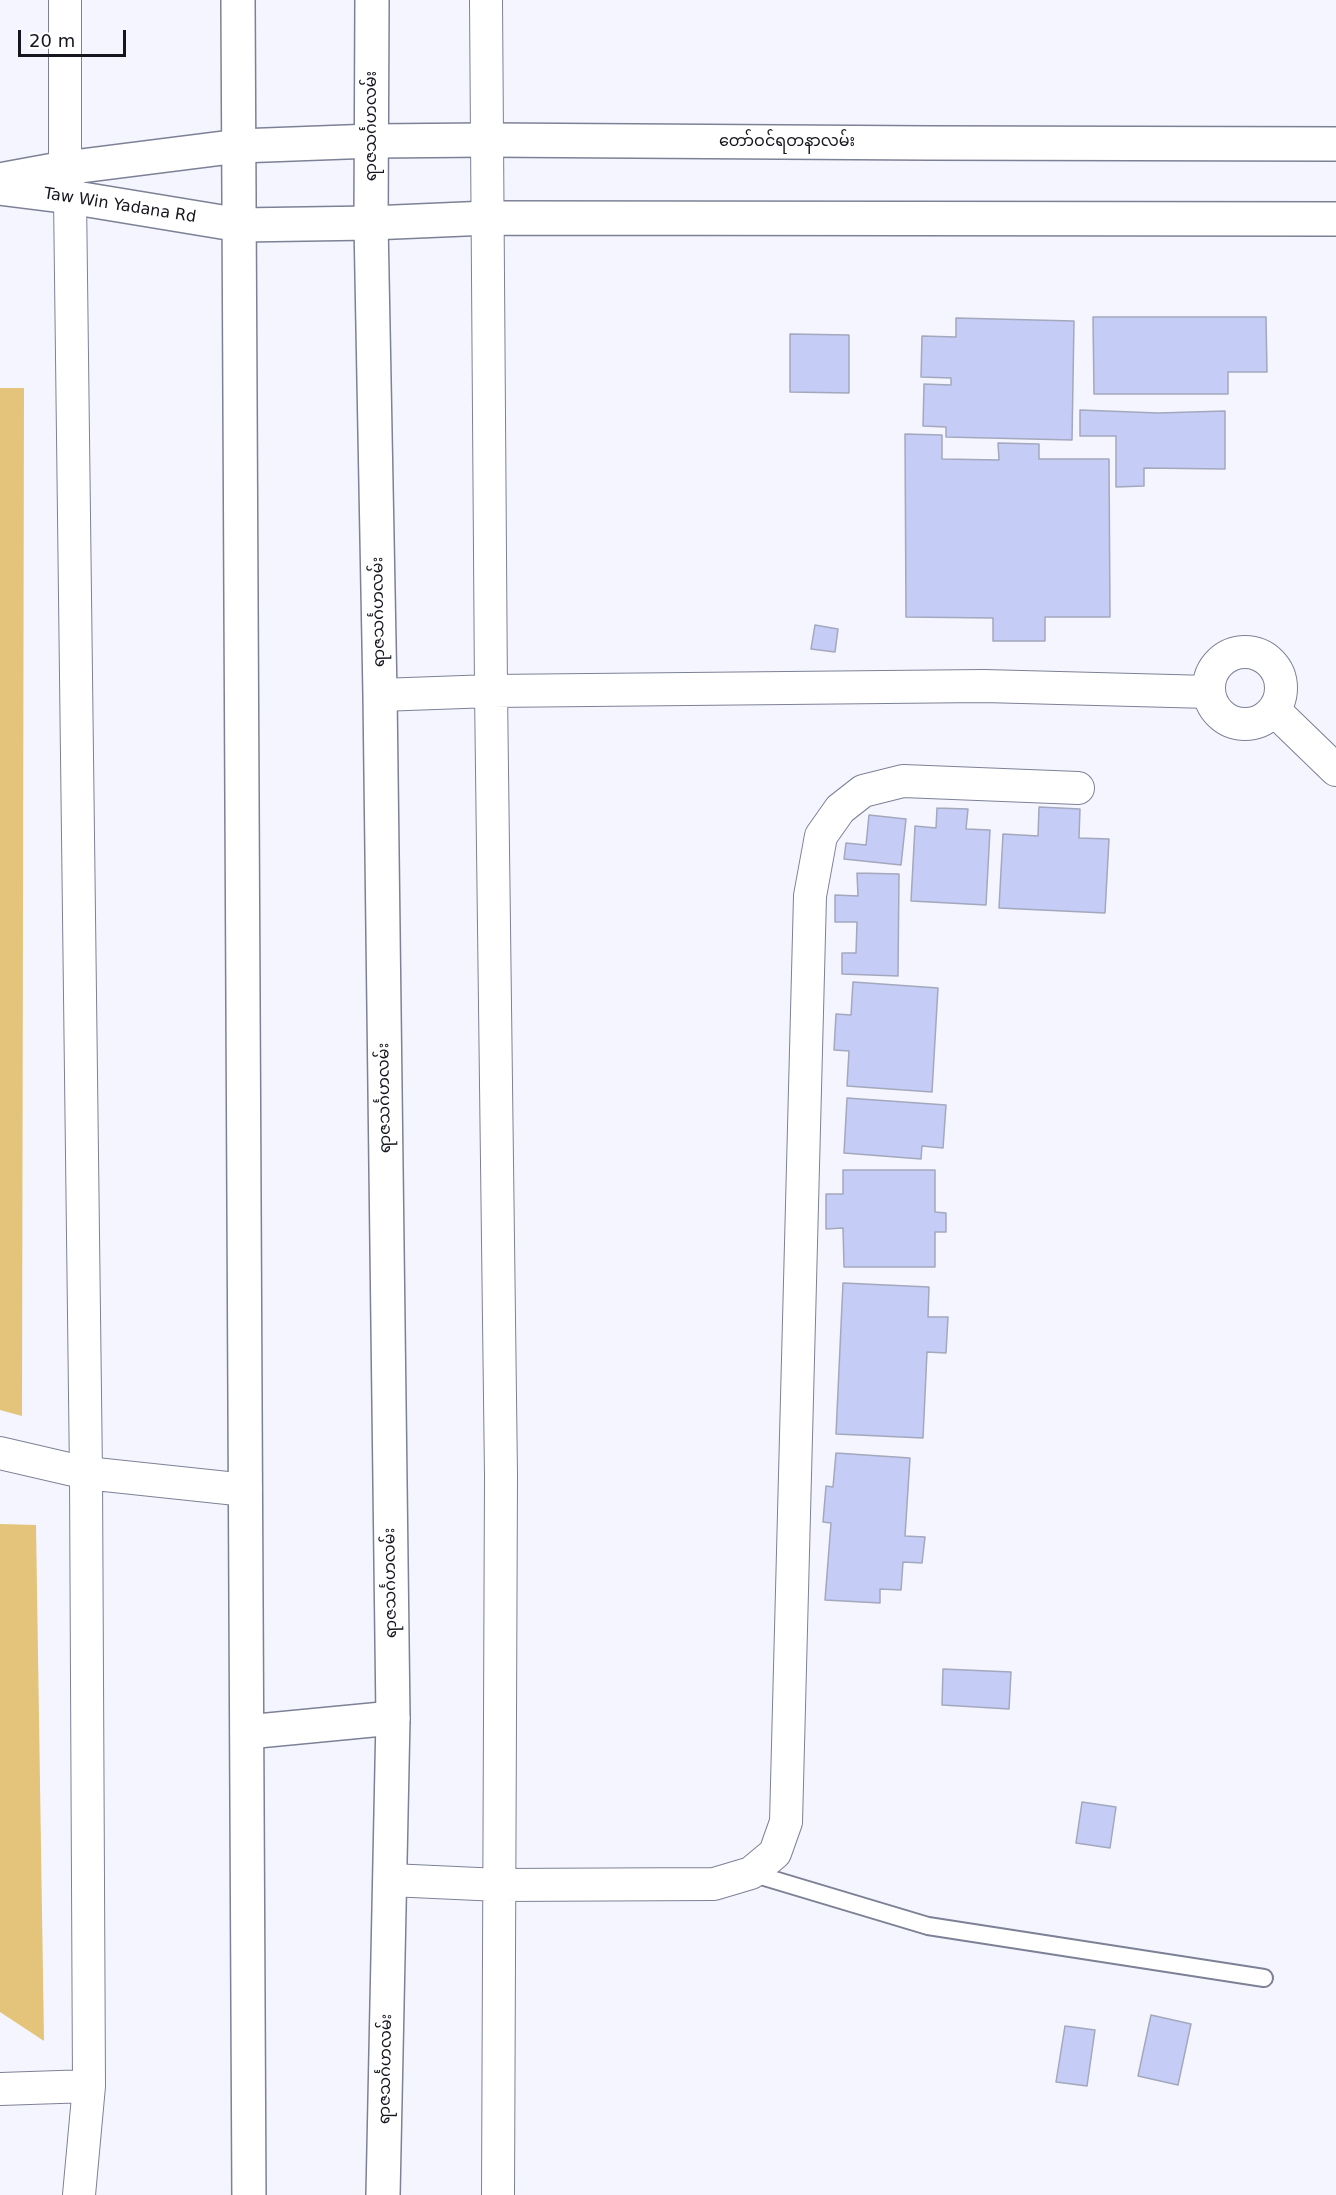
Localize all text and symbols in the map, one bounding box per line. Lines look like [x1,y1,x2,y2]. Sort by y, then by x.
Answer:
scale bar [21,18,129,56]
text: 20 m [29,30,75,51]
street label: ရာဇသင်္ဂဟလမ်း [362,71,382,181]
street label: တော်ဝင်ရတနာလမ်း [719,132,855,152]
street label: Taw Win Yadana Rd [43,184,197,228]
street label: ရာဇသင်္ဂဟလမ်း [368,557,390,667]
street label: ရာဇသင်္ဂဟလမ်း [374,1043,396,1153]
street label: ရာဇသင်္ဂဟလမ်း [380,1528,402,1638]
street label: ရာဇသင်္ဂဟလမ်း [375,2014,397,2124]

